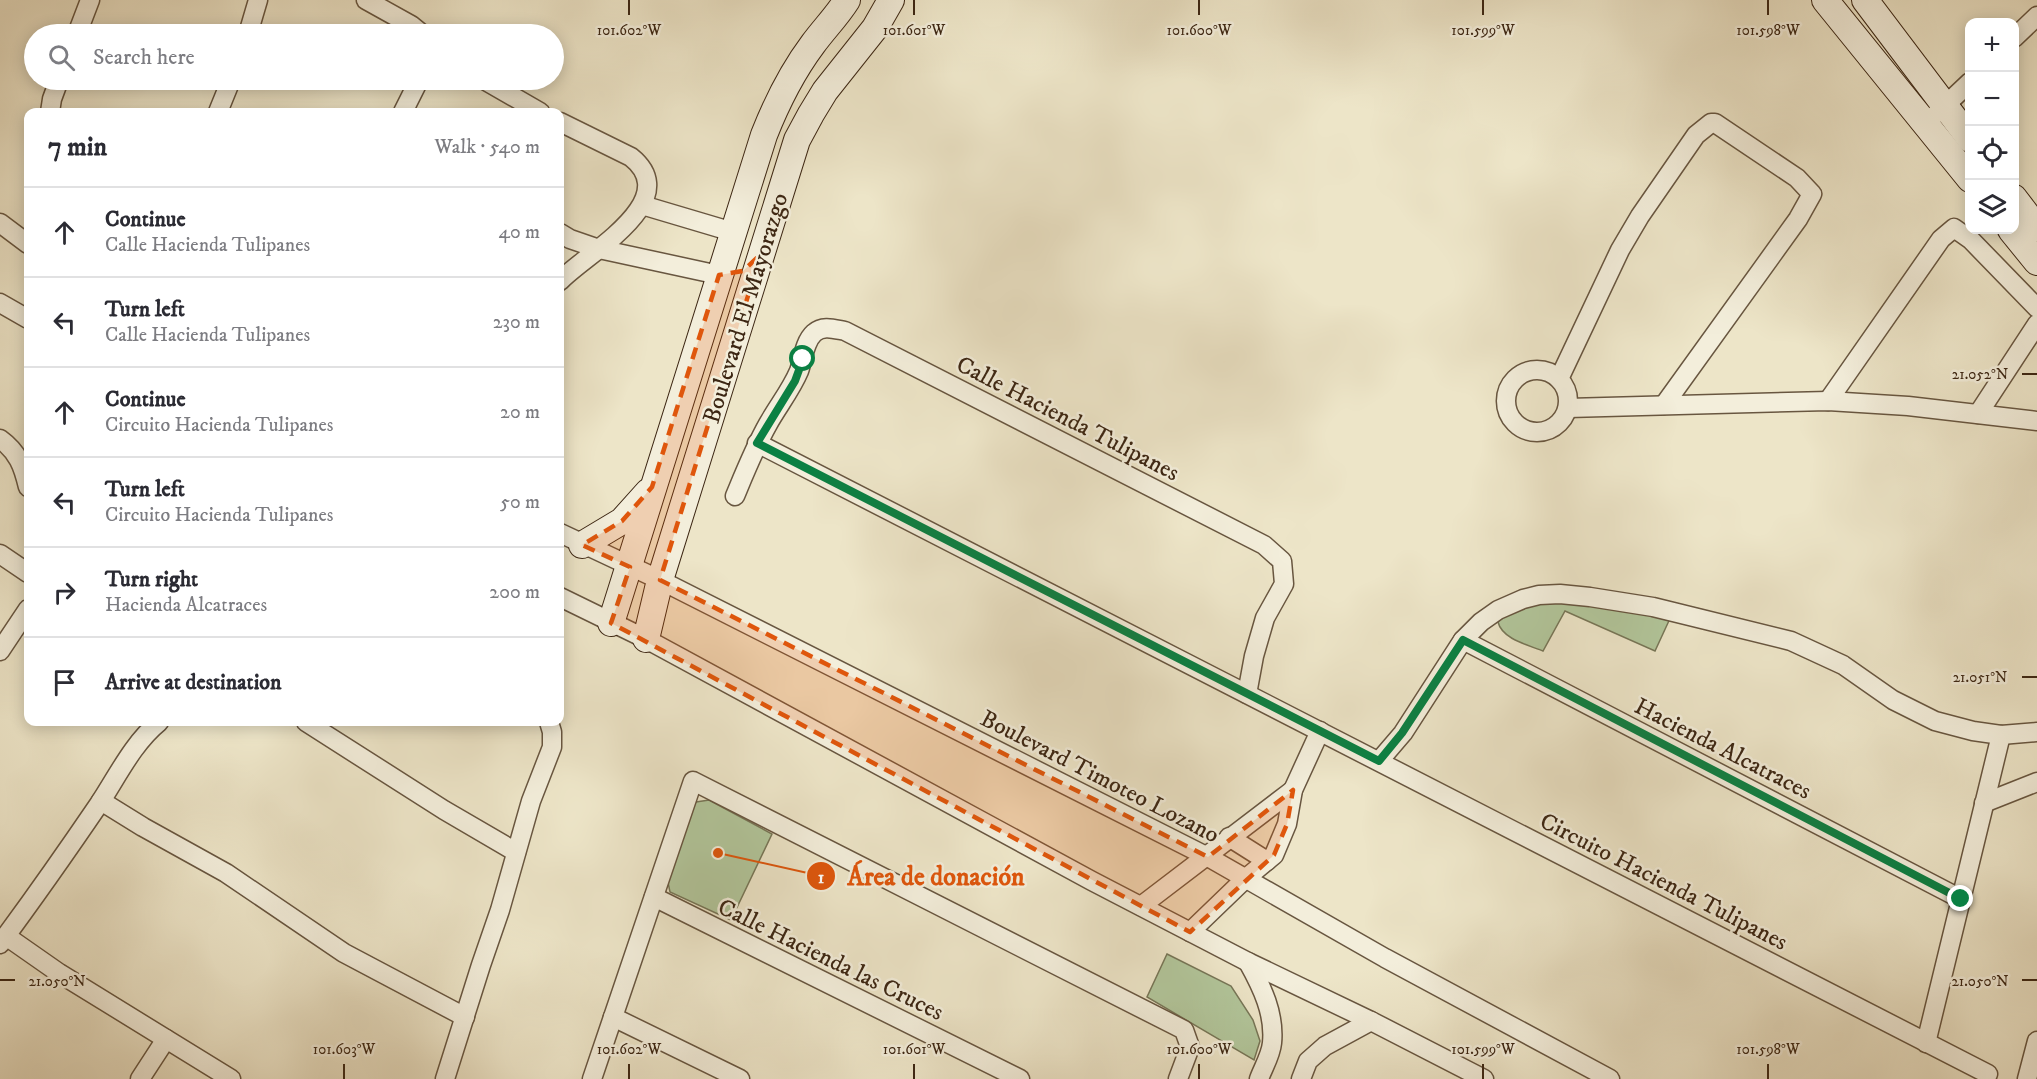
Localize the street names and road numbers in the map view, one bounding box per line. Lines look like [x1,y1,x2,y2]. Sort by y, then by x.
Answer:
street label: Boulevard El Mayorazgo [697,189,795,427]
street label: Calle Hacienda Tulipanes [951,350,1184,488]
street label: Hacienda Alcatraces [1629,691,1816,806]
street label: Boulevard Timoteo Lozano [975,704,1224,850]
street label: Circuito Hacienda Tulipanes [1535,806,1792,957]
street label: Calle Hacienda las Cruces [713,892,948,1028]

